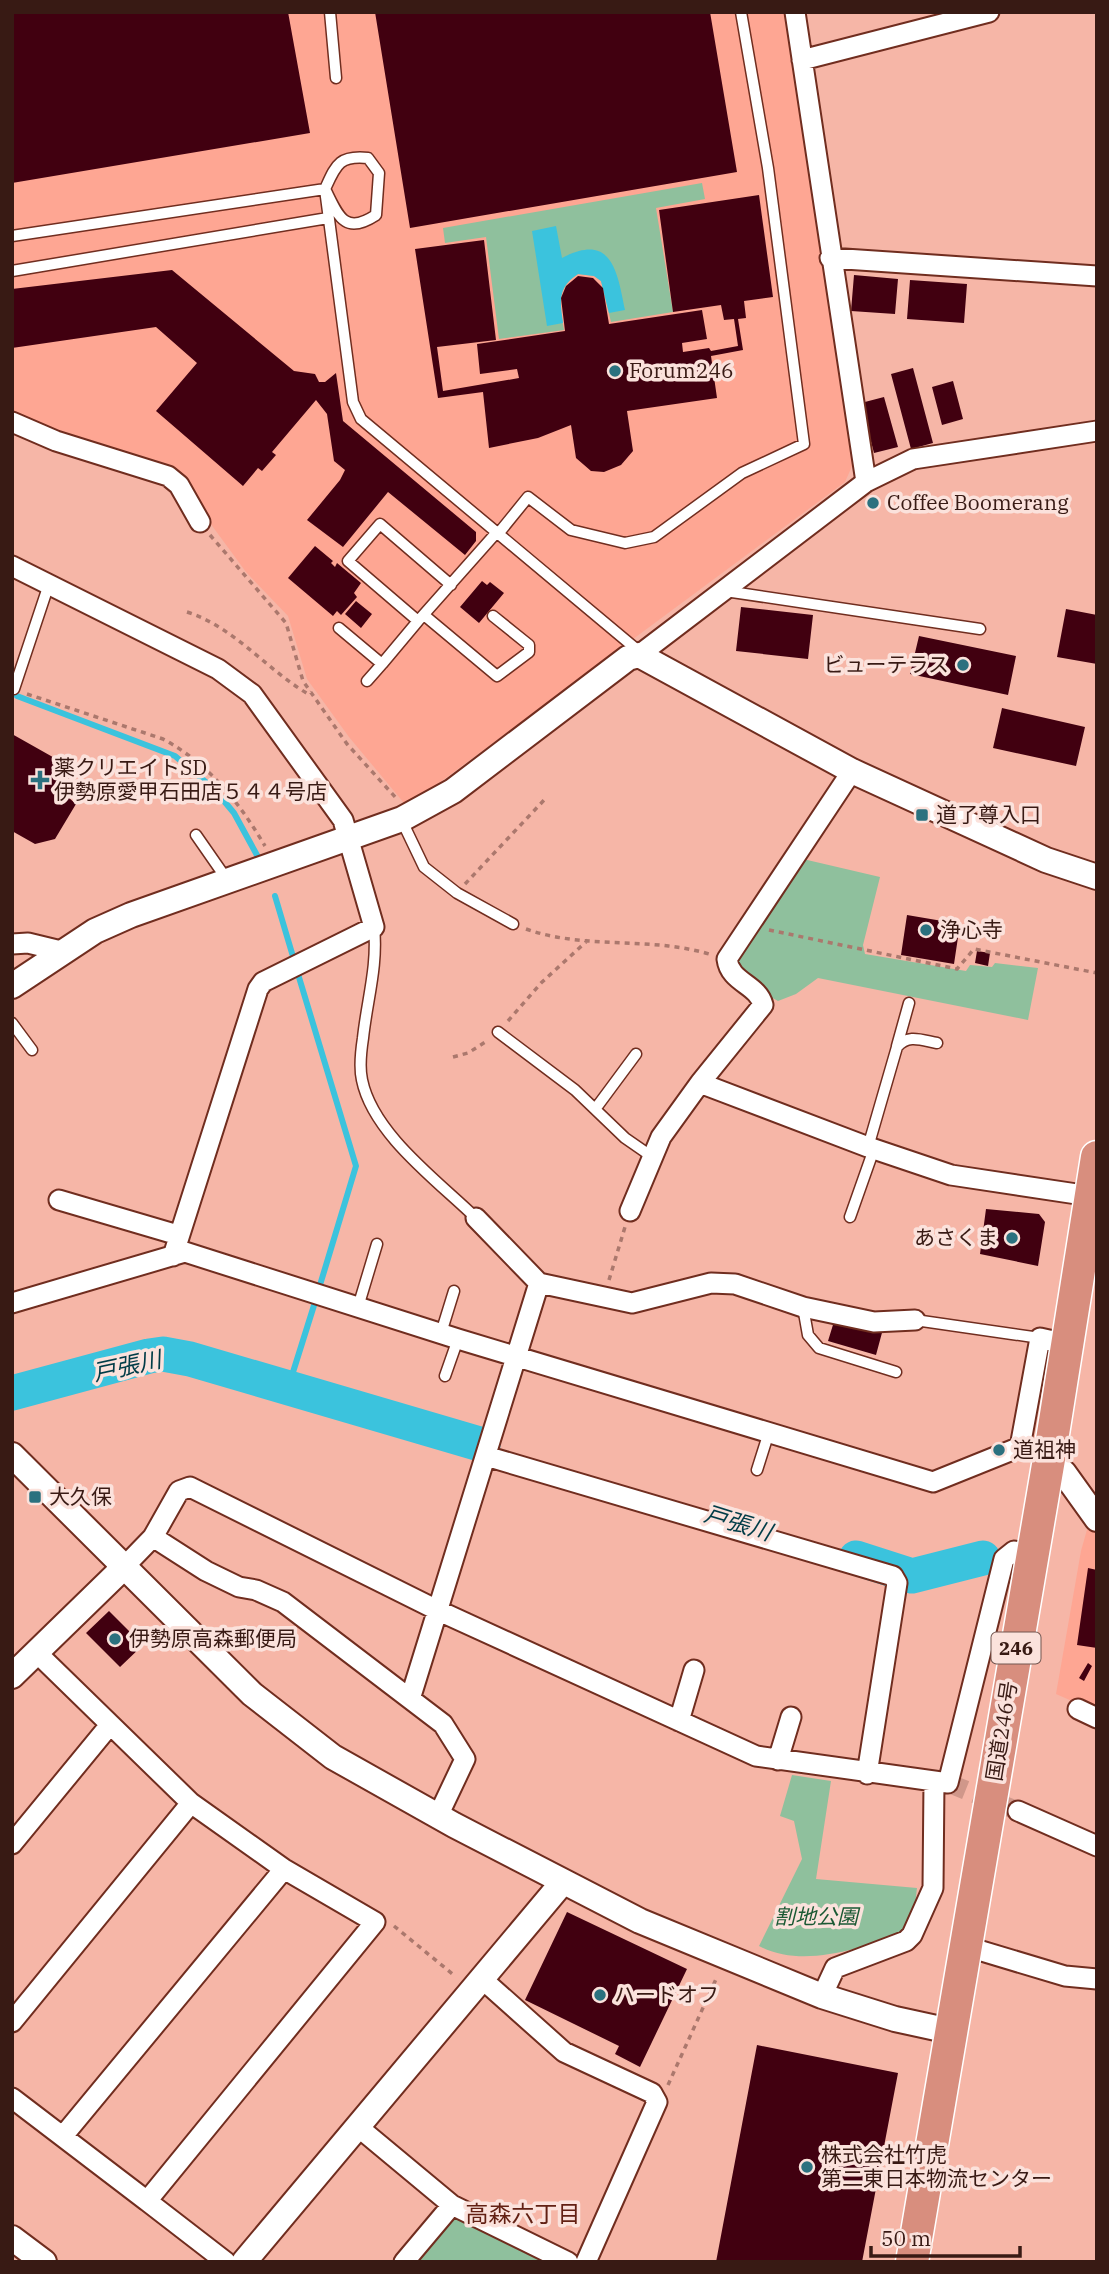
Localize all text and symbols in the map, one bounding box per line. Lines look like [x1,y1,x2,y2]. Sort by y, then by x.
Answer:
place label: Forum246 [629,356,734,384]
marker: Forum246 [607,363,623,379]
place label: Coffee Boomerang [887,488,1069,516]
marker: Coffee Boomerang [865,495,881,511]
place label: ビューテラス [823,650,949,678]
marker: ビューテラス [955,657,971,673]
place label: 薬クリエイトSD 伊勢原愛甲石田店５４４号店 [54,753,327,805]
marker: 薬クリエイトSD 伊勢原愛甲石田店５４４号店 [32,772,48,788]
place label: 道了尊入口 [936,800,1041,828]
marker: 道了尊入口 [914,807,930,823]
place label: 浄心寺 [940,915,1003,943]
marker: 浄心寺 [918,922,934,938]
place label: あさくま [914,1223,998,1251]
marker: あさくま [1004,1230,1020,1246]
water label: 戸張川 [90,1343,167,1387]
place label: 道祖神 [1013,1435,1076,1463]
marker: 道祖神 [991,1442,1007,1458]
place label: 大久保 [49,1482,112,1510]
marker: 大久保 [27,1489,43,1505]
water label: 戸張川 [701,1498,779,1547]
place label: 伊勢原高森郵便局 [129,1624,297,1652]
marker: 伊勢原高森郵便局 [107,1631,123,1647]
road number: 246 [992,1632,1040,1664]
street label: 国道246号 [979,1679,1023,1783]
park label: 割地公園 [774,1902,861,1930]
place label: ハードオフ [614,1980,719,2008]
marker: ハードオフ [592,1987,608,2003]
place label: 株式会社竹虎 第二東日本物流センター [821,2140,1052,2192]
marker: 株式会社竹虎 第二東日本物流センター [799,2159,815,2175]
district label: 高森六丁目 [466,2198,581,2228]
scale bar [871,2214,1020,2258]
text: 50 m [881,2224,931,2252]

